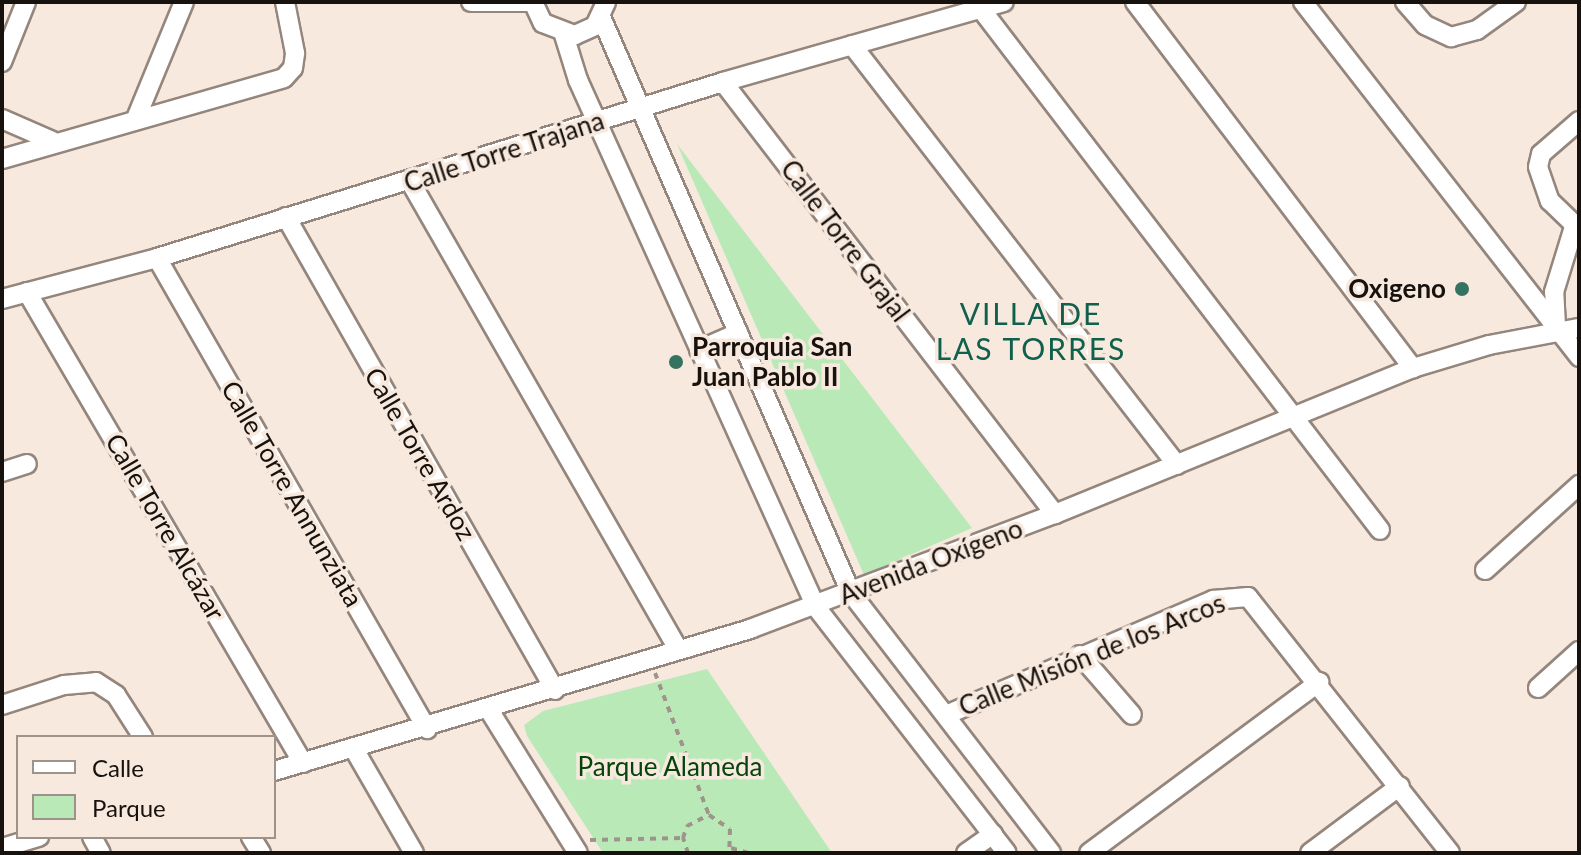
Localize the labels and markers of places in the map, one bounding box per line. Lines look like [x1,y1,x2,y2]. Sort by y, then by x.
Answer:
place label: Oxigeno [1348,273,1446,305]
marker: Oxigeno [1453,280,1471,298]
place label: Parroquia San Juan Pablo II [692,331,852,392]
marker: Parroquia San Juan Pablo II [667,353,685,371]

